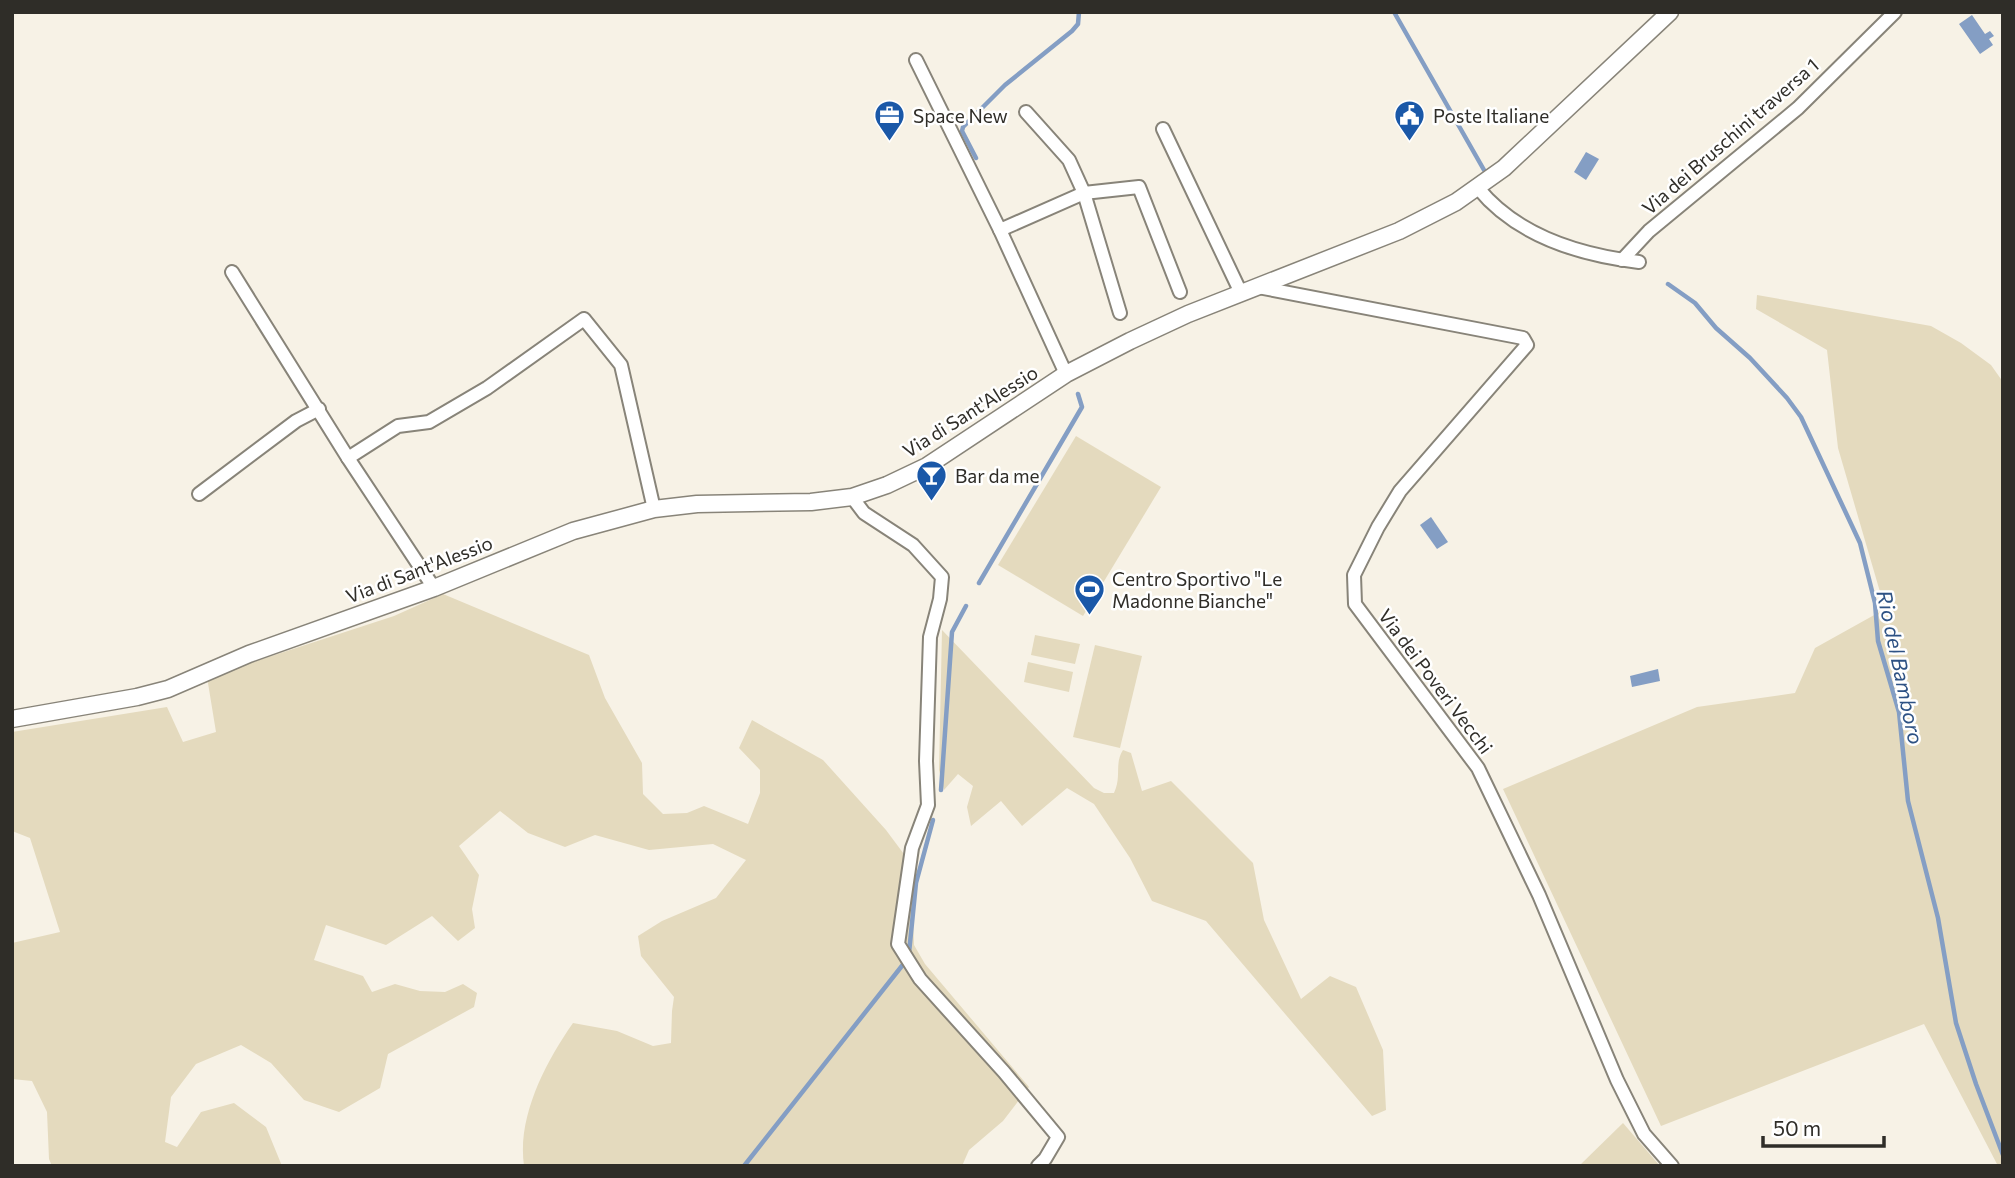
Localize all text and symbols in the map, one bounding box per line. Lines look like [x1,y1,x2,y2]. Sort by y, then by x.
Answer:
street label: Via dei Bruschini traversa 1 [1637,53,1823,219]
office icon: Space New [873,98,907,142]
public building icon: Poste Italiane [1393,98,1427,142]
place label: Space New [913,104,1008,127]
place label: Poste Italiane [1433,104,1549,127]
street label: Via di Sant'Alessio [898,360,1042,462]
bar icon: Bar da me [915,458,949,502]
place label: Bar da me [955,464,1040,487]
street label: Via di Sant'Alessio [343,530,495,608]
place label: Centro Sportivo "Le Madonne Bianche" [1112,567,1282,612]
sports icon: Centro Sportivo "Le Madonne Bianche" [1072,572,1106,616]
water label: Rio del Bamboro [1872,588,1930,746]
street label: Via dei Poveri Vecchi [1374,604,1498,758]
scale bar [1763,1104,1884,1148]
text: 50 m [1773,1115,1821,1140]

